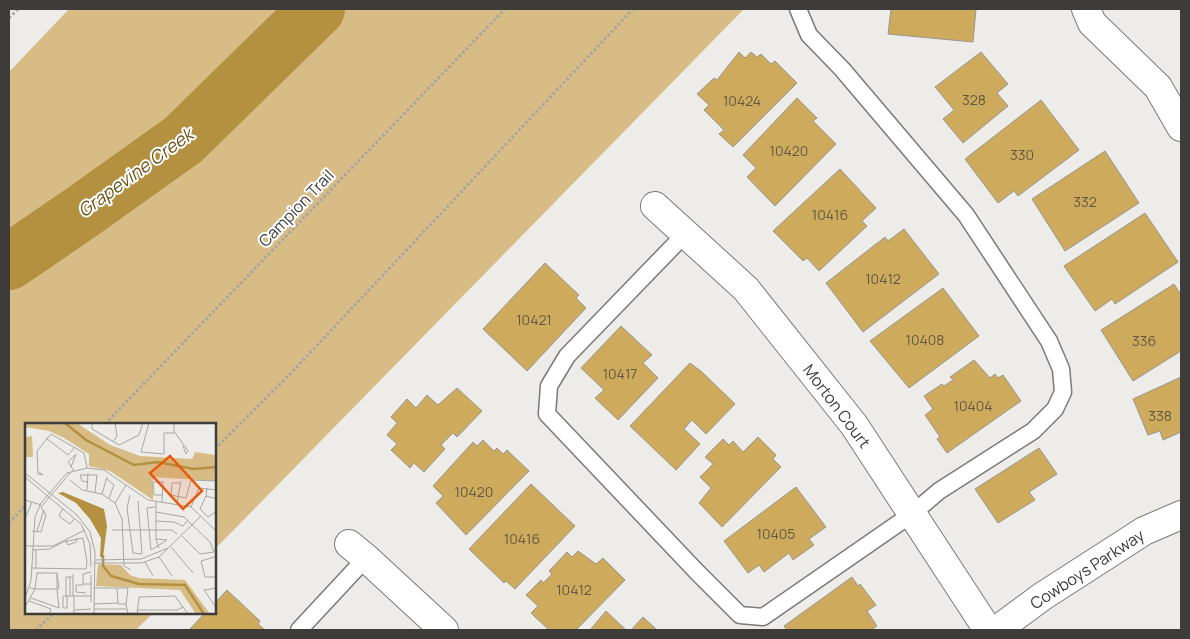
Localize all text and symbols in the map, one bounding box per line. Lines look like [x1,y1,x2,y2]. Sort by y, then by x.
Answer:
house number: 328 [962,90,986,109]
house number: 10424 [723,91,761,110]
water label: Grapevine Creek [73,120,200,222]
house number: 10420 [770,141,808,160]
house number: 330 [1010,145,1034,164]
street label: Campion Trail [253,164,339,252]
house number: 332 [1073,192,1097,211]
house number: 10416 [812,205,848,224]
house number: 10412 [865,269,901,288]
house number: 10421 [516,310,552,329]
house number: 10408 [906,330,944,349]
house number: 336 [1132,331,1156,350]
street label: Morton Court [798,360,876,452]
house number: 10417 [603,364,637,383]
house number: 10404 [953,396,993,415]
house number: 338 [1148,406,1172,425]
inset map [25,423,216,614]
house number: 10420 [455,482,493,501]
house number: 10405 [757,524,795,543]
street label: Cowboys Parkway [1026,524,1149,614]
house number: 10416 [504,529,540,548]
house number: 10412 [556,580,592,599]

